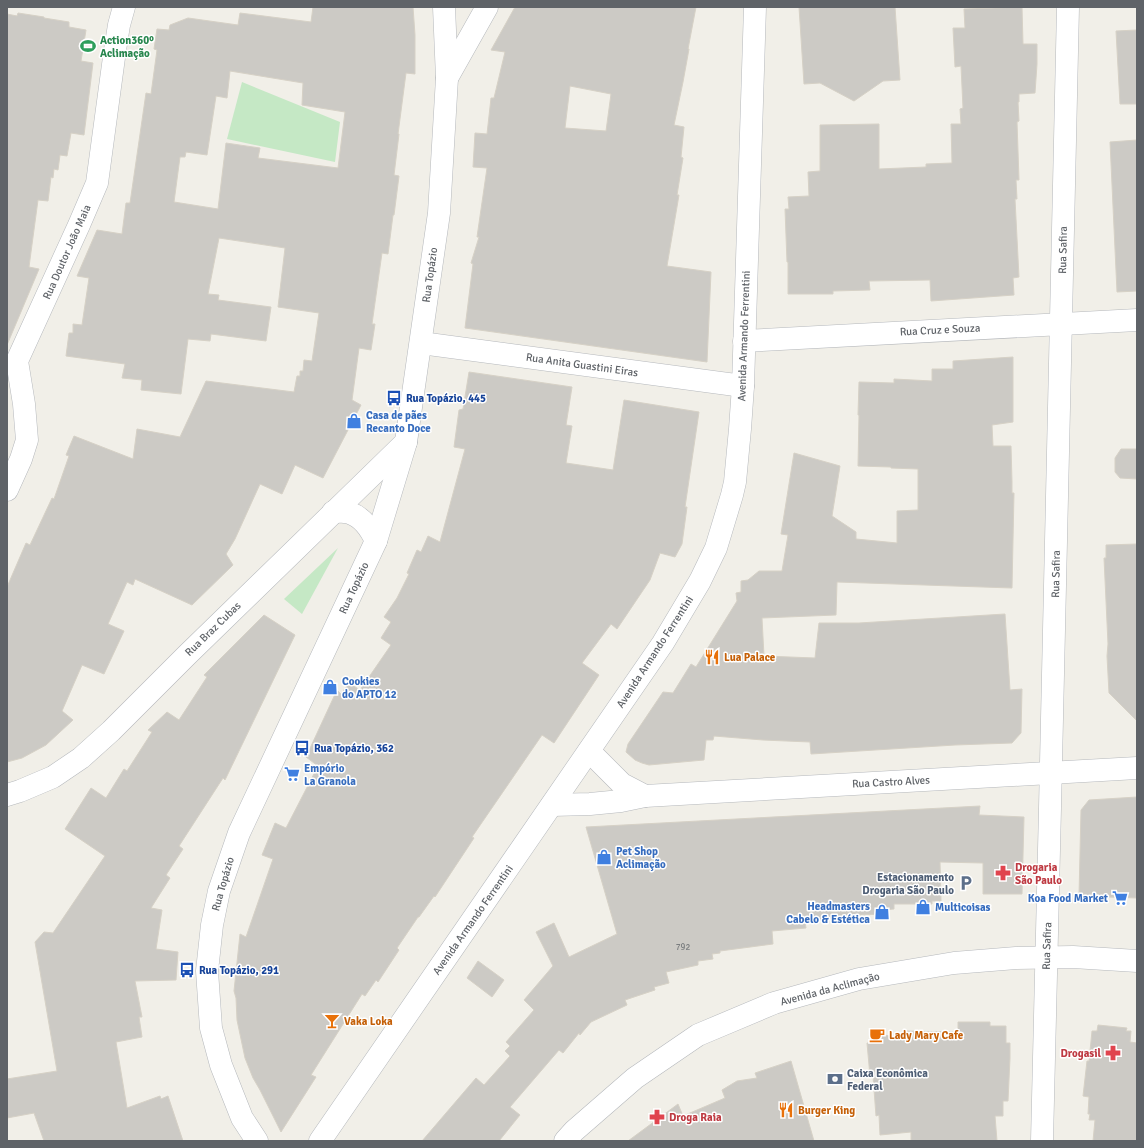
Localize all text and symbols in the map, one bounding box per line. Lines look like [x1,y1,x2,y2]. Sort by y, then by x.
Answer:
place label: Action360º Aclimação [100,34,154,60]
sports icon: Action360º Aclimação [79,37,97,55]
street label: Rua Doutor João Maia [40,202,94,301]
street label: Rua Safira [1056,225,1070,274]
street label: Rua Topázio [420,246,440,303]
street label: Avenida Armando Ferrentini [735,270,753,402]
street label: Rua Cruz e Souza [899,321,981,339]
street label: Rua Anita Guastini Eiras [525,351,639,379]
bus stop icon: Rua Topázio, 445 [385,389,403,407]
place label: Rua Topázio, 445 [406,392,486,405]
place label: Casa de pães Recanto Doce [366,409,431,435]
shop icon: Casa de pães Recanto Doce [345,412,363,430]
street label: Rua Safira [1049,549,1063,598]
street label: Rua Topázio [336,560,372,616]
street label: Avenida Armando Ferrentini [614,594,696,710]
street label: Rua Braz Cubas [182,599,244,659]
restaurant icon: Lua Palace [703,648,721,666]
place label: Lua Palace [724,651,776,664]
place label: Cookies do APTO 12 [342,675,397,701]
shop icon: Cookies do APTO 12 [321,678,339,696]
bus stop icon: Rua Topázio, 362 [293,739,311,757]
place label: Rua Topázio, 362 [314,742,394,755]
place label: Empório La Granola [304,762,356,788]
supermarket icon: Empório La Granola [283,765,301,783]
street label: Rua Castro Alves [852,773,931,791]
place label: Pet Shop Aclimação [616,845,666,871]
shop icon: Pet Shop Aclimação [595,848,613,866]
street label: Rua Topázio [209,855,237,913]
place label: Drogaria São Paulo [1015,861,1062,887]
street label: Avenida Armando Ferrentini [430,863,516,977]
pharmacy icon: Drogaria São Paulo [994,864,1012,882]
place label: Estacionamento Drogaria São Paulo [862,871,954,897]
parking icon: Estacionamento Drogaria São Paulo [957,874,975,892]
supermarket icon: Koa Food Market [1111,889,1129,907]
place label: Koa Food Market [1028,892,1108,905]
shop icon: Multicoisas [914,898,932,916]
place label: Headmasters Cabelo & Estética [786,900,870,926]
place label: Multicoisas [935,901,991,914]
shop icon: Headmasters Cabelo & Estética [873,903,891,921]
street label: Rua Safira [1040,921,1054,970]
house number: 792 [676,942,690,953]
bus stop icon: Rua Topázio, 291 [178,961,196,979]
place label: Rua Topázio, 291 [199,964,279,977]
street label: Avenida da Aclimação [779,969,881,1009]
bar icon: Vaka Loka [323,1012,341,1030]
place label: Vaka Loka [344,1015,393,1028]
cafe icon: Lady Mary Cafe [868,1026,886,1044]
place label: Lady Mary Cafe [889,1029,964,1042]
pharmacy icon: Drogasil [1104,1044,1122,1062]
place label: Drogasil [1061,1047,1102,1060]
place label: Caixa Econômica Federal [847,1067,928,1093]
bank icon: Caixa Econômica Federal [826,1070,844,1088]
restaurant icon: Burger King [777,1101,795,1119]
place label: Burger King [798,1104,855,1117]
pharmacy icon: Droga Raia [648,1108,666,1126]
place label: Droga Raia [669,1111,722,1124]

